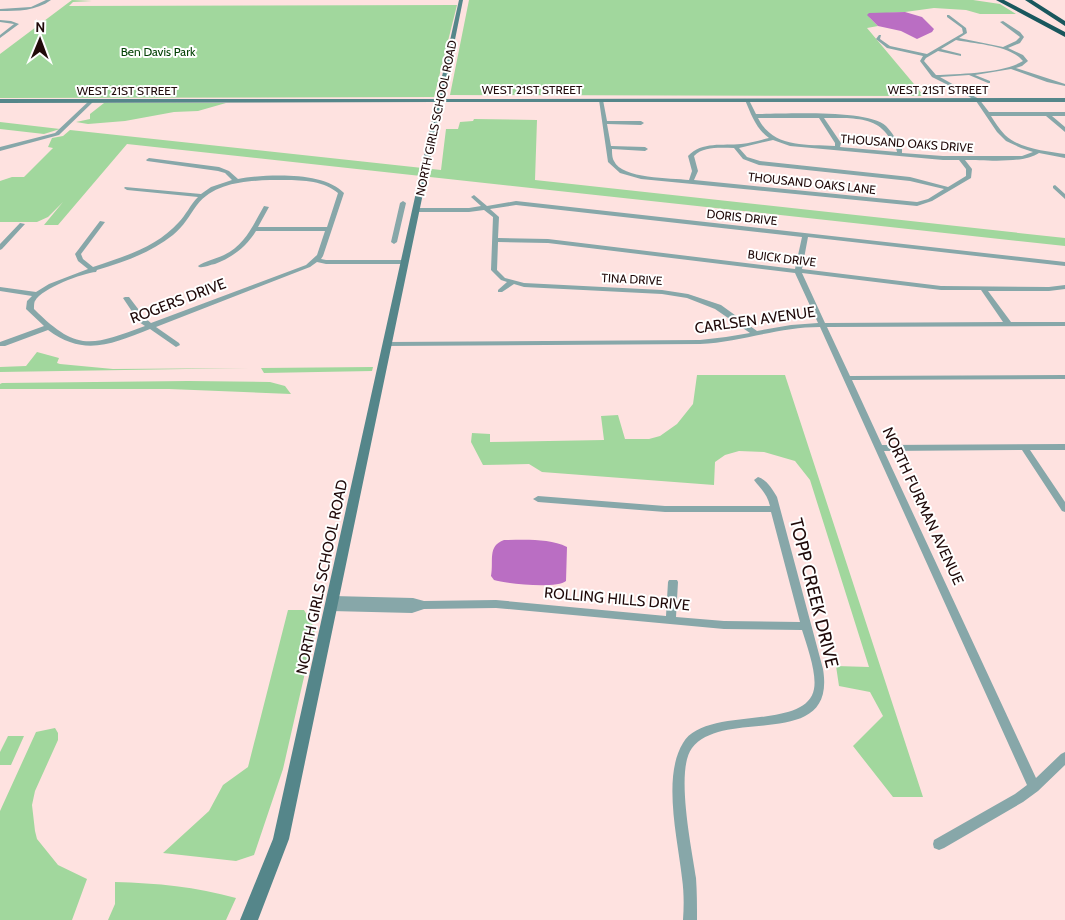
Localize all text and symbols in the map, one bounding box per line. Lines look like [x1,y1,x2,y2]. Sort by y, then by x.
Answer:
north arrow [15,15,65,65]
text: N [35,18,45,36]
street label: NORTH GIRLS SCHOOL ROAD [412,38,460,197]
park label: Ben Davis Park [121,44,196,59]
street label: WEST 21ST STREET [482,82,583,97]
street label: WEST 21ST STREET [888,82,989,97]
street label: WEST 21ST STREET [77,83,178,98]
street label: THOUSAND OAKS DRIVE [840,131,974,155]
street label: THOUSAND OAKS LANE [747,169,877,197]
street label: DORIS DRIVE [706,206,778,228]
street label: BUICK DRIVE [747,246,817,270]
street label: TINA DRIVE [601,270,663,288]
street label: ROGERS DRIVE [127,274,229,328]
street label: CARLSEN AVENUE [693,303,817,337]
street label: NORTH FURMAN AVENUE [879,424,967,588]
street label: NORTH GIRLS SCHOOL ROAD [293,478,351,676]
street label: TOPP CREEK DRIVE [785,516,843,670]
street label: ROLLING HILLS DRIVE [543,584,691,614]

